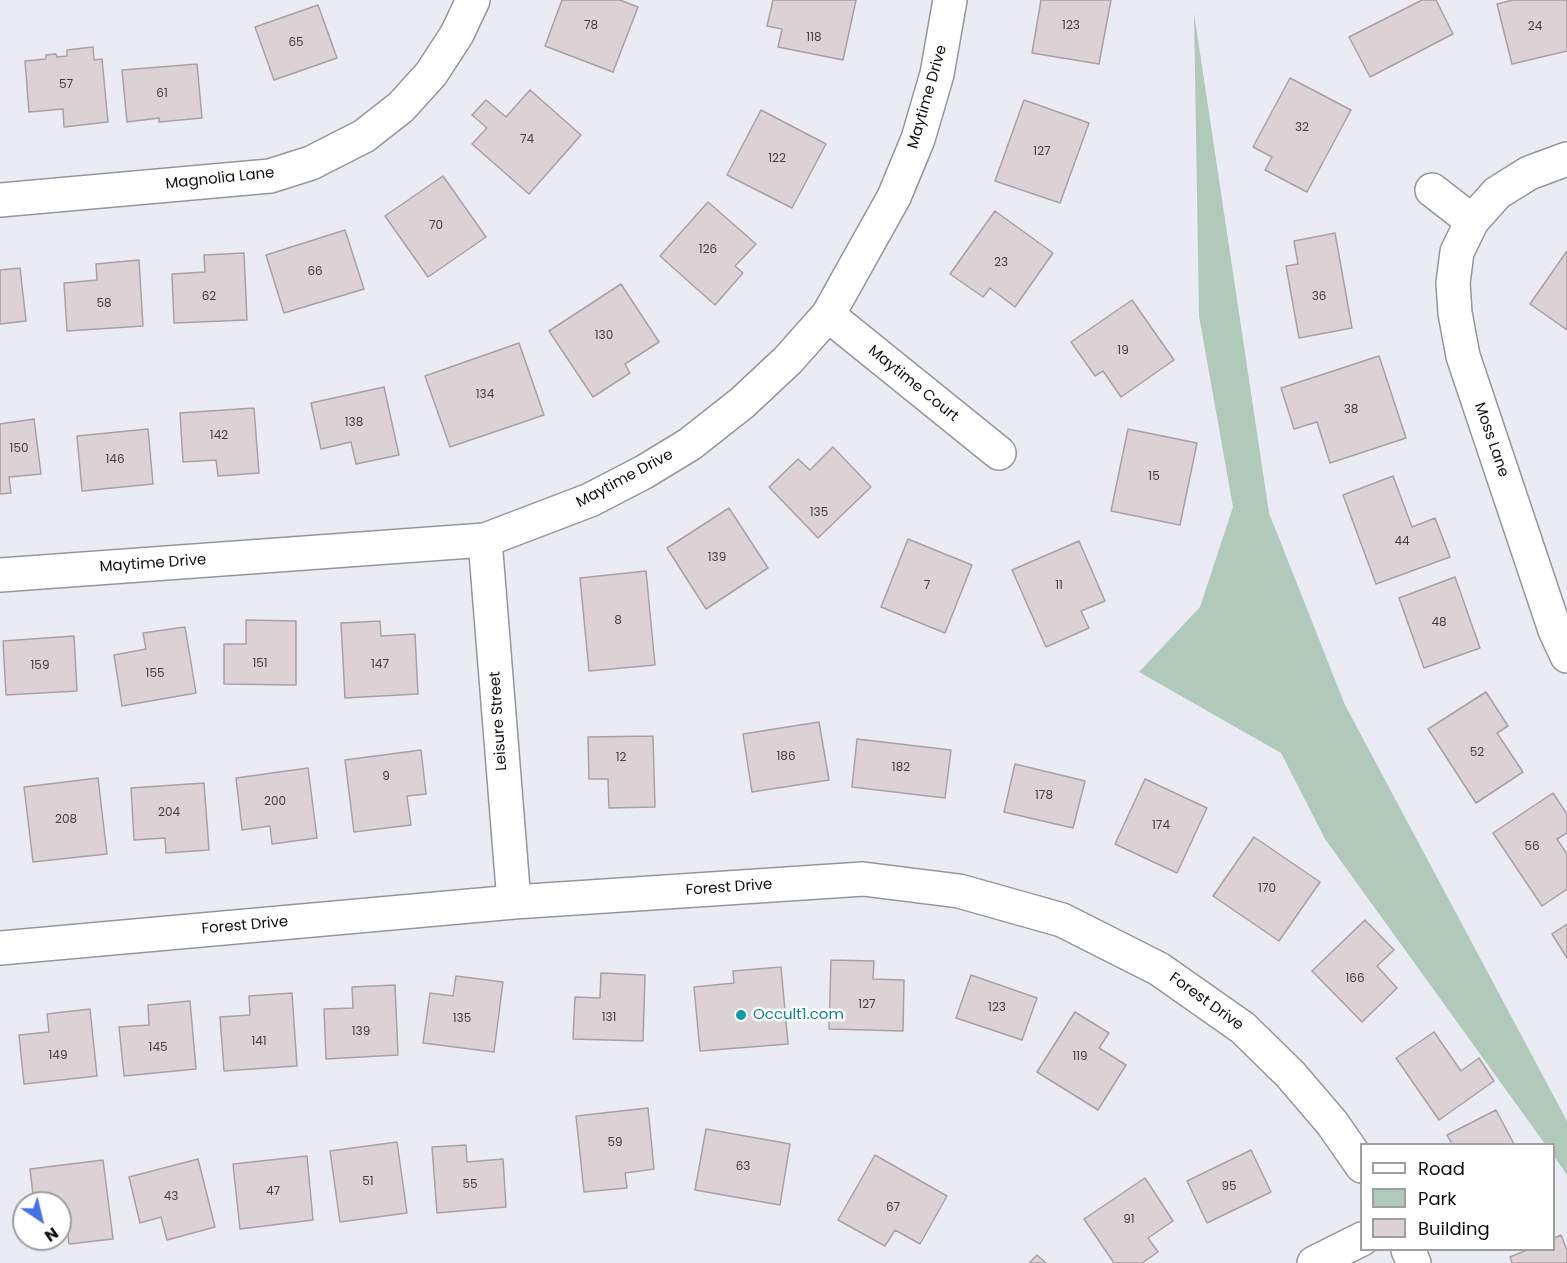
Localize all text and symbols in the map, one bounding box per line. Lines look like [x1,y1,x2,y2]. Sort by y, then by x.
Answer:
house number: 78 [584,19,598,33]
house number: 123 [1062,19,1080,33]
house number: 24 [1528,20,1542,34]
house number: 118 [806,31,822,45]
house number: 65 [288,36,304,50]
street label: Maytime Drive [905,43,951,151]
house number: 57 [59,78,73,92]
house number: 61 [156,87,168,101]
house number: 32 [1295,121,1309,135]
house number: 74 [520,133,534,147]
house number: 127 [1033,145,1051,159]
house number: 122 [768,152,786,166]
street label: Magnolia Lane [165,164,275,194]
house number: 70 [429,219,443,233]
house number: 126 [699,243,717,257]
house number: 23 [994,256,1008,270]
house number: 66 [307,265,323,279]
house number: 62 [202,290,216,304]
house number: 36 [1312,290,1326,304]
house number: 58 [96,297,112,311]
house number: 130 [595,329,613,343]
street label: Maytime Court [864,342,962,426]
house number: 19 [1117,344,1129,358]
house number: 134 [476,388,494,402]
street label: Moss Lane [1470,400,1512,480]
house number: 38 [1344,403,1358,417]
house number: 138 [345,416,363,430]
house number: 142 [210,429,228,443]
house number: 150 [10,442,28,456]
street label: Maytime Drive [574,446,676,512]
house number: 146 [105,453,125,467]
house number: 15 [1148,470,1160,484]
house number: 135 [810,506,828,520]
house number: 44 [1394,535,1410,549]
street label: Maytime Drive [99,551,207,577]
house number: 139 [708,551,726,565]
house number: 7 [924,579,930,593]
house number: 11 [1055,579,1063,593]
house number: 8 [614,614,622,628]
house number: 48 [1431,616,1447,630]
house number: 151 [252,657,268,671]
house number: 147 [371,658,389,672]
house number: 159 [31,659,49,673]
house number: 155 [146,667,164,681]
street label: Leisure Street [487,671,511,771]
house number: 52 [1470,746,1484,760]
house number: 186 [776,750,796,764]
house number: 12 [616,751,626,765]
house number: 182 [892,761,910,775]
house number: 9 [382,770,390,784]
house number: 178 [1035,789,1053,803]
house number: 200 [264,795,286,809]
house number: 204 [158,806,180,820]
house number: 208 [55,813,77,827]
house number: 174 [1152,819,1170,833]
house number: 56 [1524,840,1540,854]
street label: Forest Drive [685,876,773,900]
house number: 170 [1258,882,1276,896]
street label: Forest Drive [201,913,289,939]
street label: Forest Drive [1166,969,1246,1035]
house number: 166 [1345,972,1365,986]
house number: 127 [858,998,876,1012]
house number: 123 [988,1001,1006,1015]
place label: Occult1.com [753,1006,844,1024]
marker: Occult1.com [734,1008,748,1022]
house number: 131 [602,1011,616,1025]
house number: 135 [453,1012,471,1026]
house number: 139 [352,1025,370,1039]
house number: 141 [251,1035,267,1049]
house number: 145 [149,1041,167,1055]
house number: 149 [49,1049,67,1063]
house number: 119 [1072,1050,1088,1064]
house number: 59 [607,1136,623,1150]
legend [1360,1143,1555,1251]
text: Road [1418,1156,1465,1181]
house number: 63 [736,1160,750,1174]
house number: 51 [362,1175,374,1189]
house number: 55 [462,1178,478,1192]
house number: 95 [1221,1180,1237,1194]
house number: 47 [266,1185,280,1199]
text: Park [1418,1186,1457,1211]
house number: 43 [164,1190,178,1204]
north arrow [12,1191,72,1251]
house number: 67 [886,1201,900,1215]
house number: 91 [1123,1213,1135,1227]
text: Building [1418,1216,1490,1241]
text: N [40,1222,63,1247]

